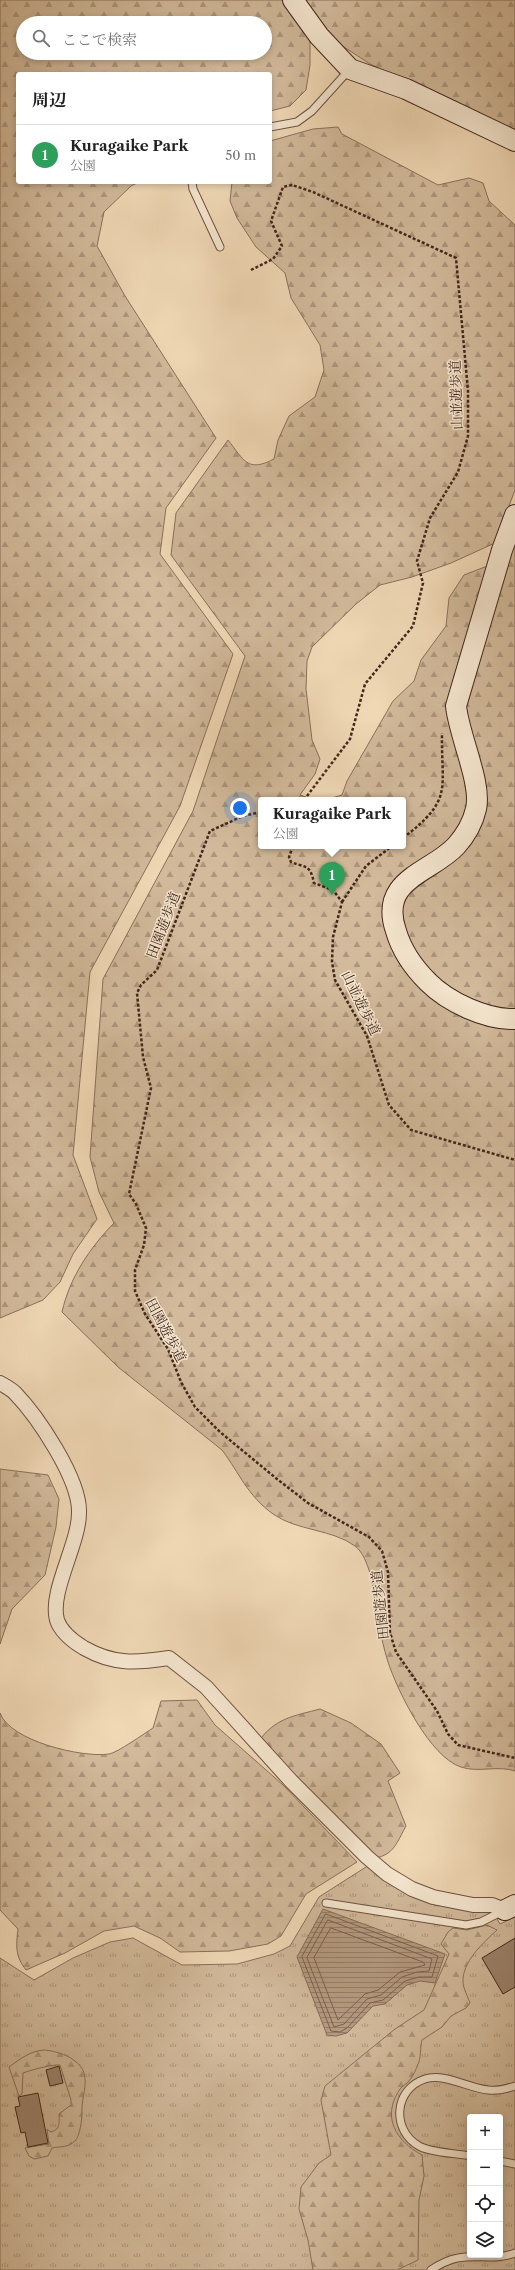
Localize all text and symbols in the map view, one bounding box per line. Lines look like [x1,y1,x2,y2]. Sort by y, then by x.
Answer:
search box [16,16,272,60]
icon: search [30,27,52,49]
text: ここで検索 [62,30,137,49]
text: 周辺 [32,90,66,110]
text: Kuragaike Park [70,136,188,155]
text: 1 [42,147,48,163]
text: 50 m [225,147,256,163]
text: 公園 [70,157,96,173]
street label: 山並遊歩道 [446,360,466,430]
popup [258,797,406,849]
your location [230,798,250,818]
text: Kuragaike Park [273,804,391,823]
text: 公園 [273,825,299,841]
pin: 1 [319,862,345,895]
street label: 田園遊歩道 [142,889,184,961]
street label: 山並遊歩道 [338,968,384,1038]
street label: 田園遊歩道 [142,1295,190,1365]
street label: 田園遊歩道 [367,1569,393,1641]
map controls [467,2114,503,2258]
button: + [467,2114,503,2150]
button: − [467,2150,503,2186]
button: locate [467,2186,503,2222]
button: layers [467,2222,503,2258]

